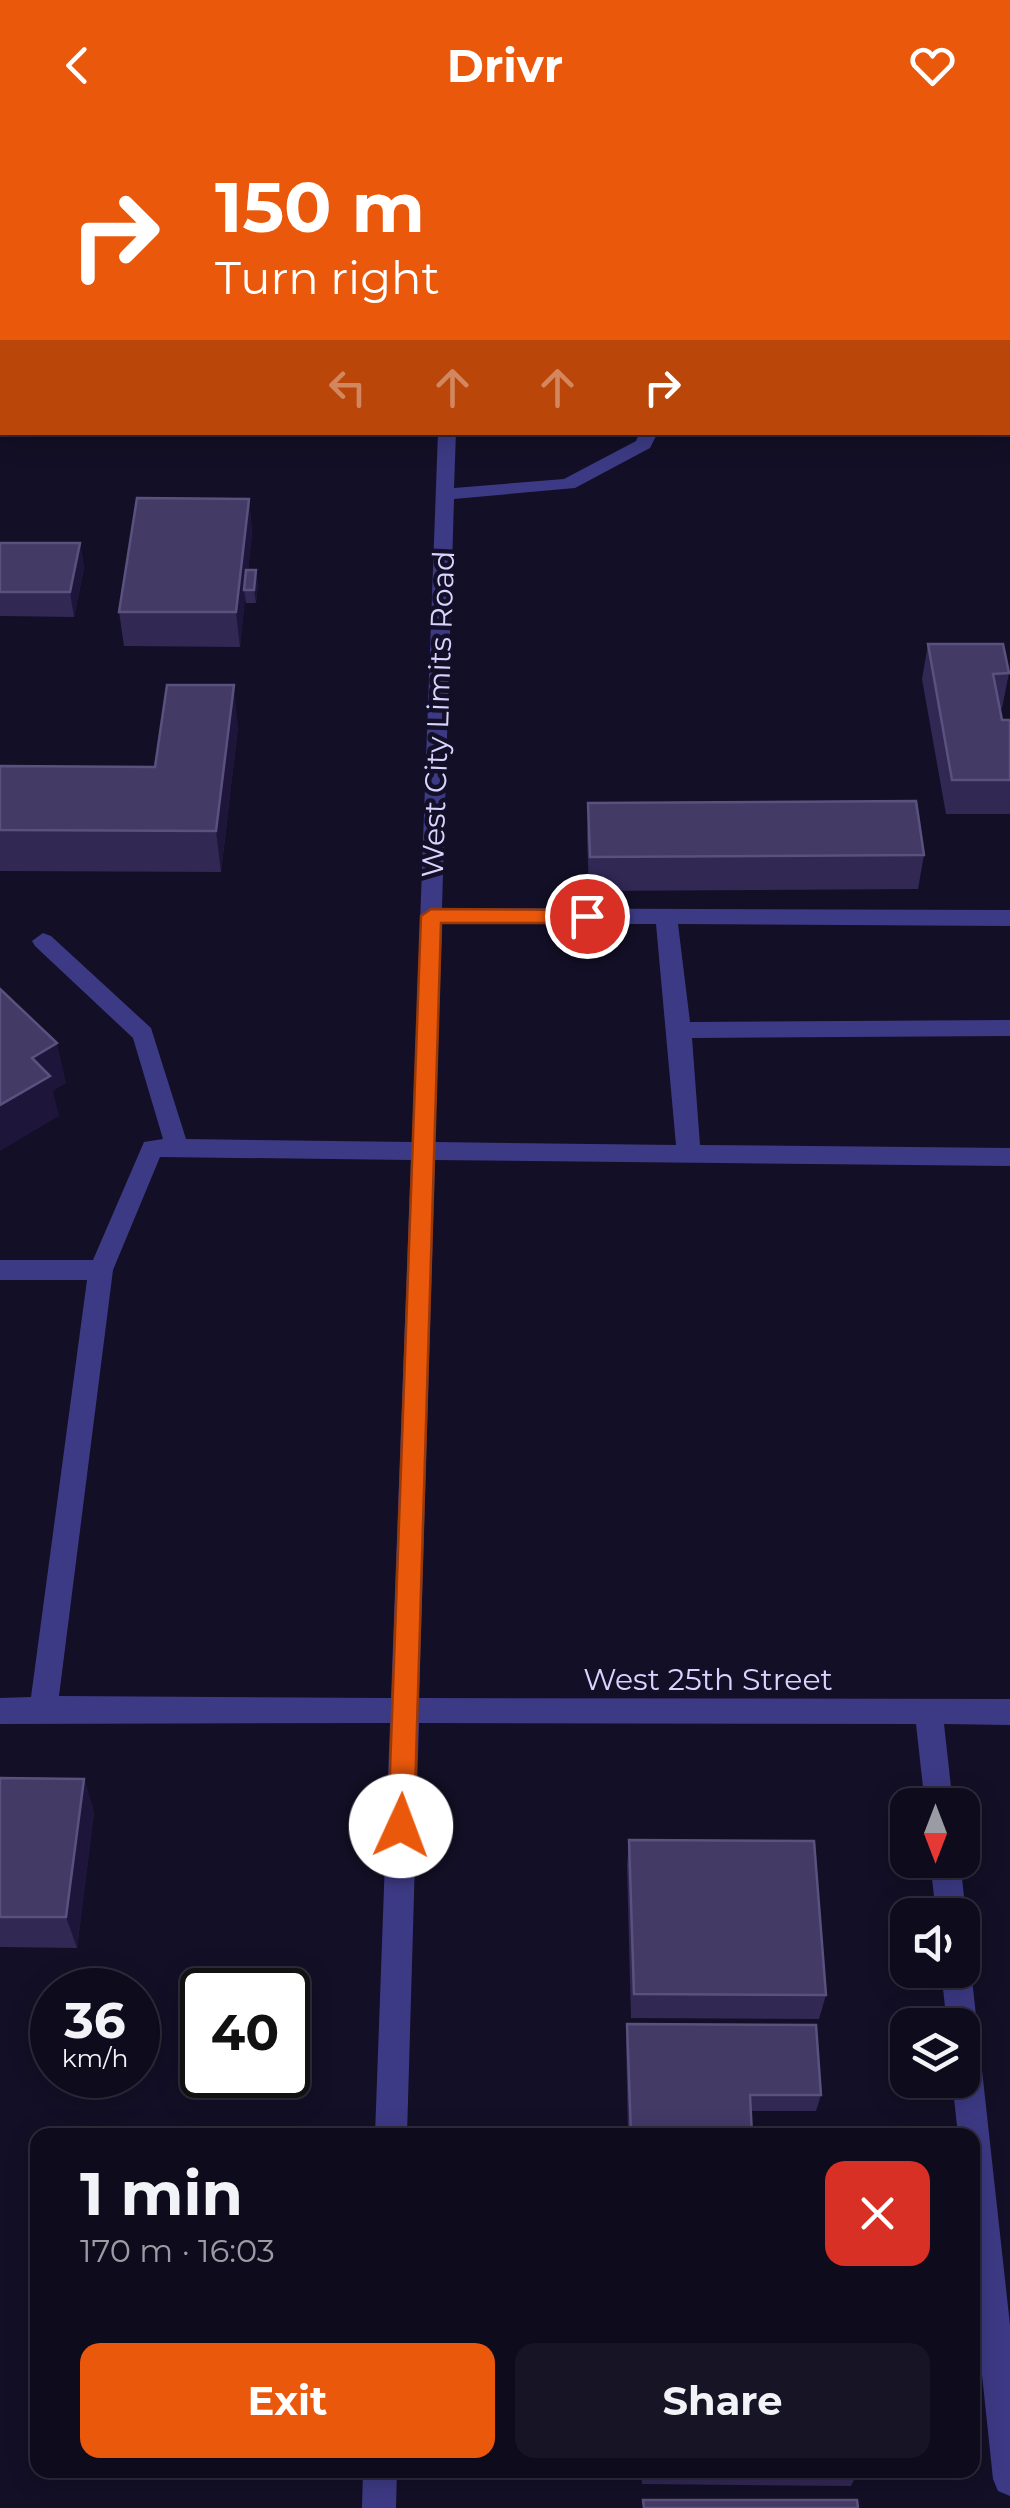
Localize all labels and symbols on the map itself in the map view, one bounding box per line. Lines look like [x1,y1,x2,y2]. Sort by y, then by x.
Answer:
street label: West City Limits Road [414,550,462,878]
pin [545,874,630,959]
street label: West 25th Street [583,1661,833,1698]
position arrow [349,1774,453,1878]
north arrow [890,1788,980,1878]
speed limit sign: 40 [180,1968,310,2098]

